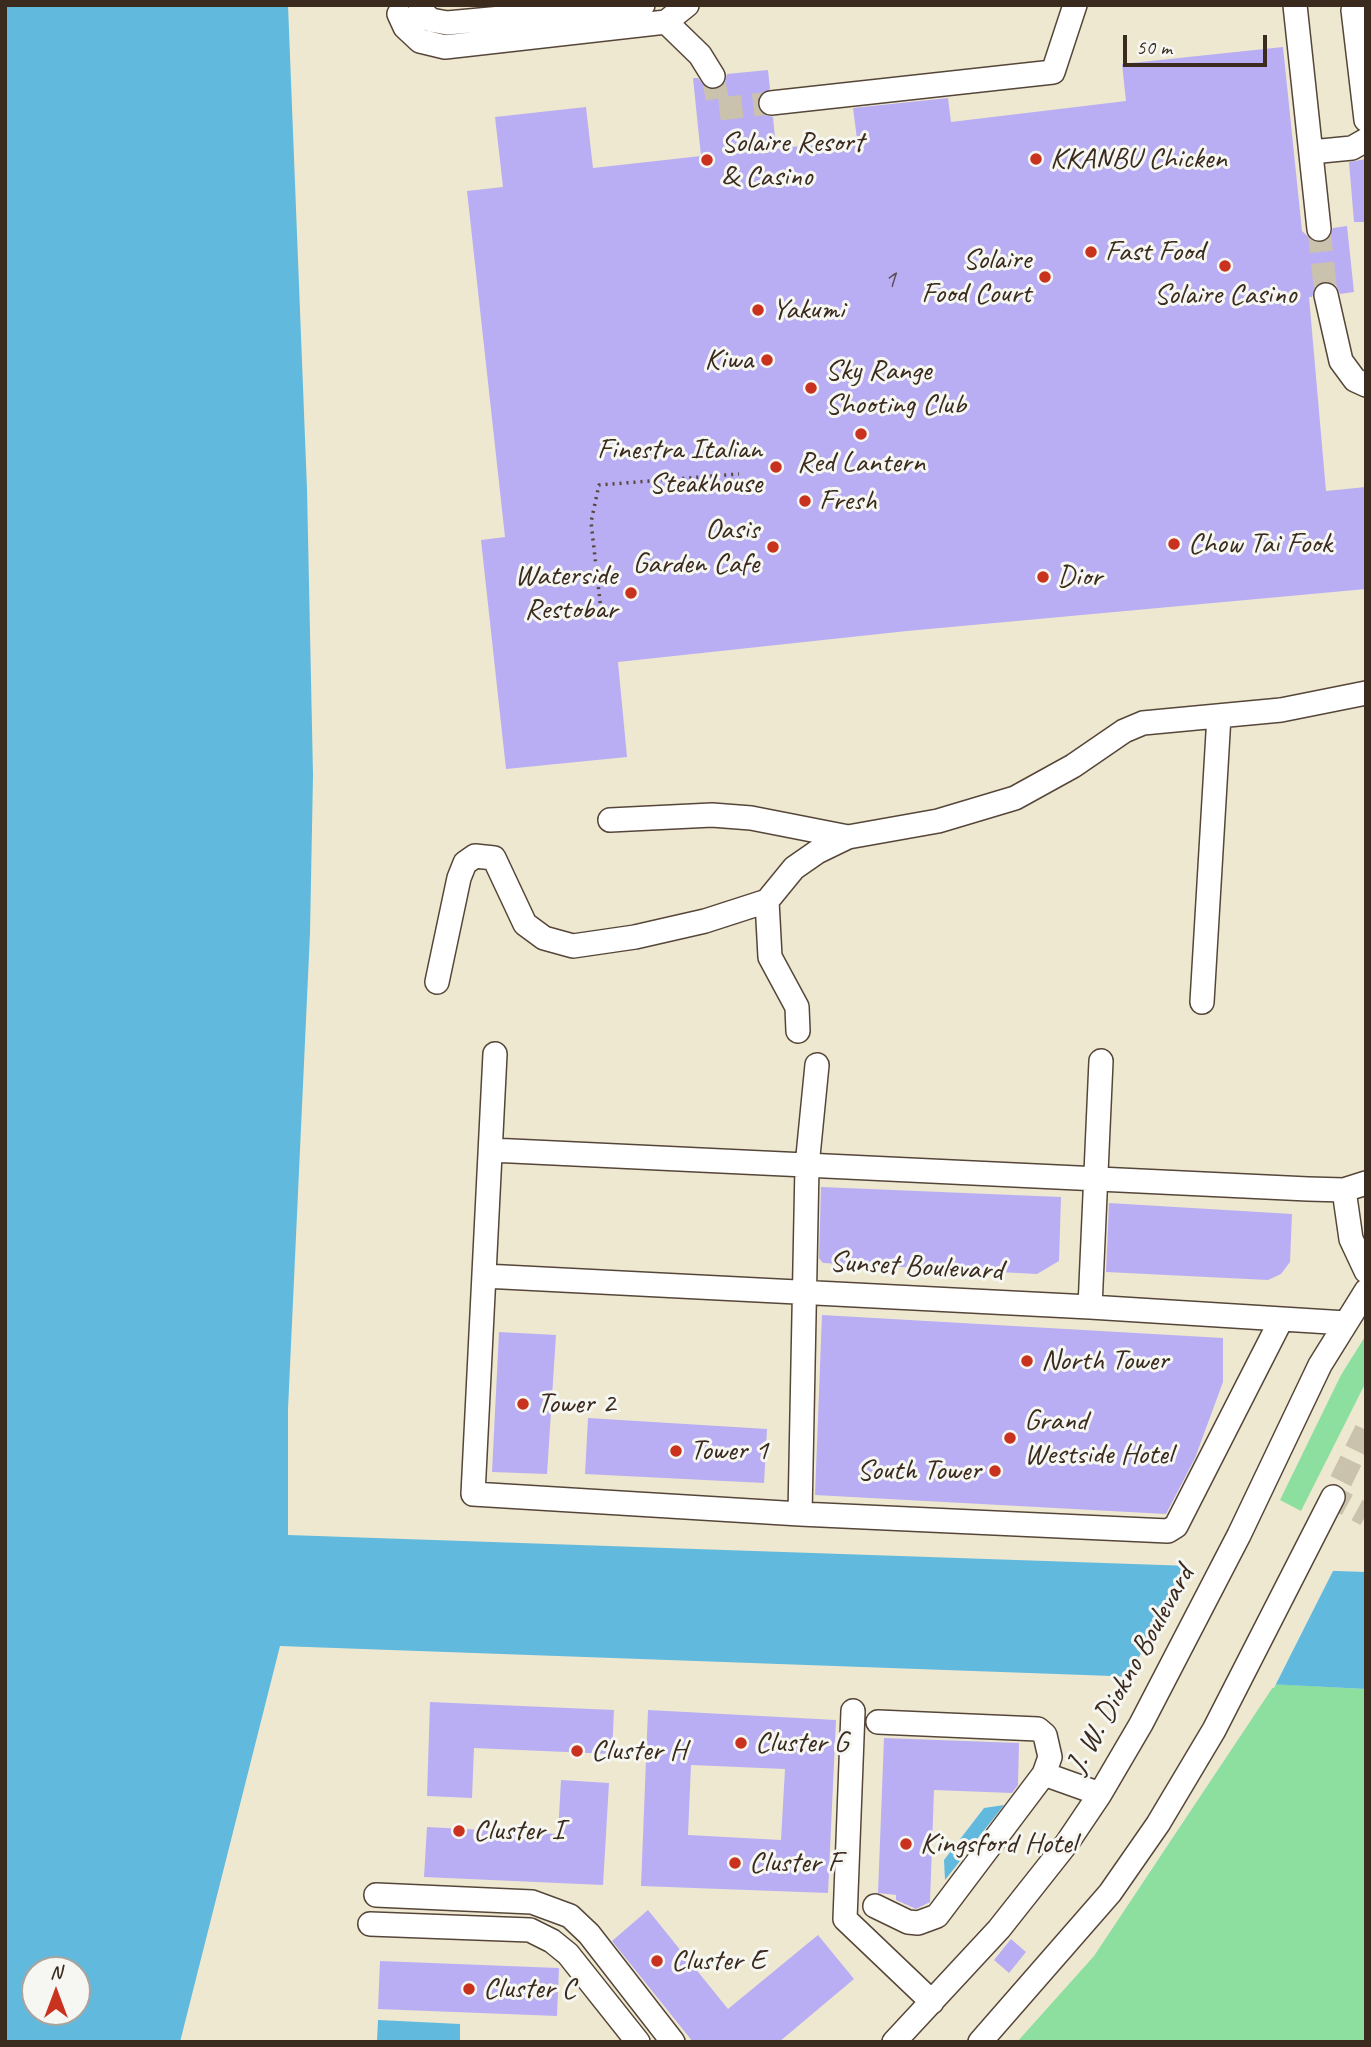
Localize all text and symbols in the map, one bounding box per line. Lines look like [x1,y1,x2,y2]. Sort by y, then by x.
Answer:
scale bar [1126,21,1270,65]
text: 50 m [1136,34,1172,60]
place label: Solaire Resort & Casino [721,125,863,196]
place label: KKANBU Chicken [1050,141,1227,177]
marker: KKANBU Chicken [1028,151,1044,167]
marker: Solaire Resort & Casino [699,152,715,168]
place label: Fast Food [1105,234,1204,270]
place label: Solaire Food Court [921,242,1031,312]
marker: Fast Food [1083,244,1099,260]
marker: Solaire Casino [1217,258,1233,274]
house number: 1 [884,264,896,296]
marker: Solaire Food Court [1037,269,1053,285]
place label: Solaire Casino [1154,277,1296,313]
place label: Yakumi [772,292,844,328]
marker: Yakumi [750,302,766,318]
place label: Kiwa [705,342,753,378]
marker: Kiwa [759,352,775,368]
place label: Sky Range Shooting Club [825,353,966,424]
marker: Sky Range Shooting Club [803,380,819,396]
marker: Red Lantern [853,426,869,442]
place label: Finestra Italian Steakhouse [597,432,762,503]
place label: Red Lantern [797,445,925,481]
marker: Finestra Italian Steakhouse [768,459,784,475]
place label: Fresh [819,483,877,519]
marker: Fresh [797,493,813,509]
place label: Oasis Garden Cafe [632,512,759,582]
place label: Chow Tai Fook [1188,526,1332,562]
marker: Chow Tai Fook [1166,536,1182,552]
marker: Oasis Garden Cafe [765,539,781,555]
place label: Waterside Restobar [514,558,617,628]
place label: Dior [1057,559,1102,595]
marker: Dior [1035,569,1051,585]
marker: Waterside Restobar [623,585,639,601]
street label: Sunset Boulevard [828,1244,1004,1290]
place label: North Tower [1041,1343,1169,1379]
marker: North Tower [1019,1353,1035,1369]
place label: Tower 2 [537,1386,615,1422]
marker: Tower 2 [515,1396,531,1412]
place label: Grand Westside Hotel [1024,1403,1173,1474]
marker: Grand Westside Hotel [1002,1430,1018,1446]
place label: Tower 1 [690,1433,768,1469]
marker: Tower 1 [668,1443,684,1459]
place label: South Tower [857,1453,981,1489]
marker: South Tower [987,1463,1003,1479]
street label: J. W. Diokno Boulevard [1059,1560,1203,1780]
place label: Cluster G [755,1725,848,1761]
place label: Cluster H [591,1733,686,1769]
marker: Cluster G [733,1735,749,1751]
marker: Cluster H [569,1743,585,1759]
place label: Cluster I [473,1813,563,1849]
marker: Cluster I [451,1823,467,1839]
place label: Kingsford Hotel [920,1826,1077,1862]
marker: Kingsford Hotel [898,1836,914,1852]
place label: Cluster F [749,1845,841,1881]
marker: Cluster F [727,1855,743,1871]
place label: Cluster E [671,1943,765,1979]
marker: Cluster E [649,1953,665,1969]
north arrow [21,1956,91,2026]
text: N [50,1960,62,1984]
place label: Cluster C [483,1971,576,2007]
marker: Cluster C [461,1981,477,1997]

